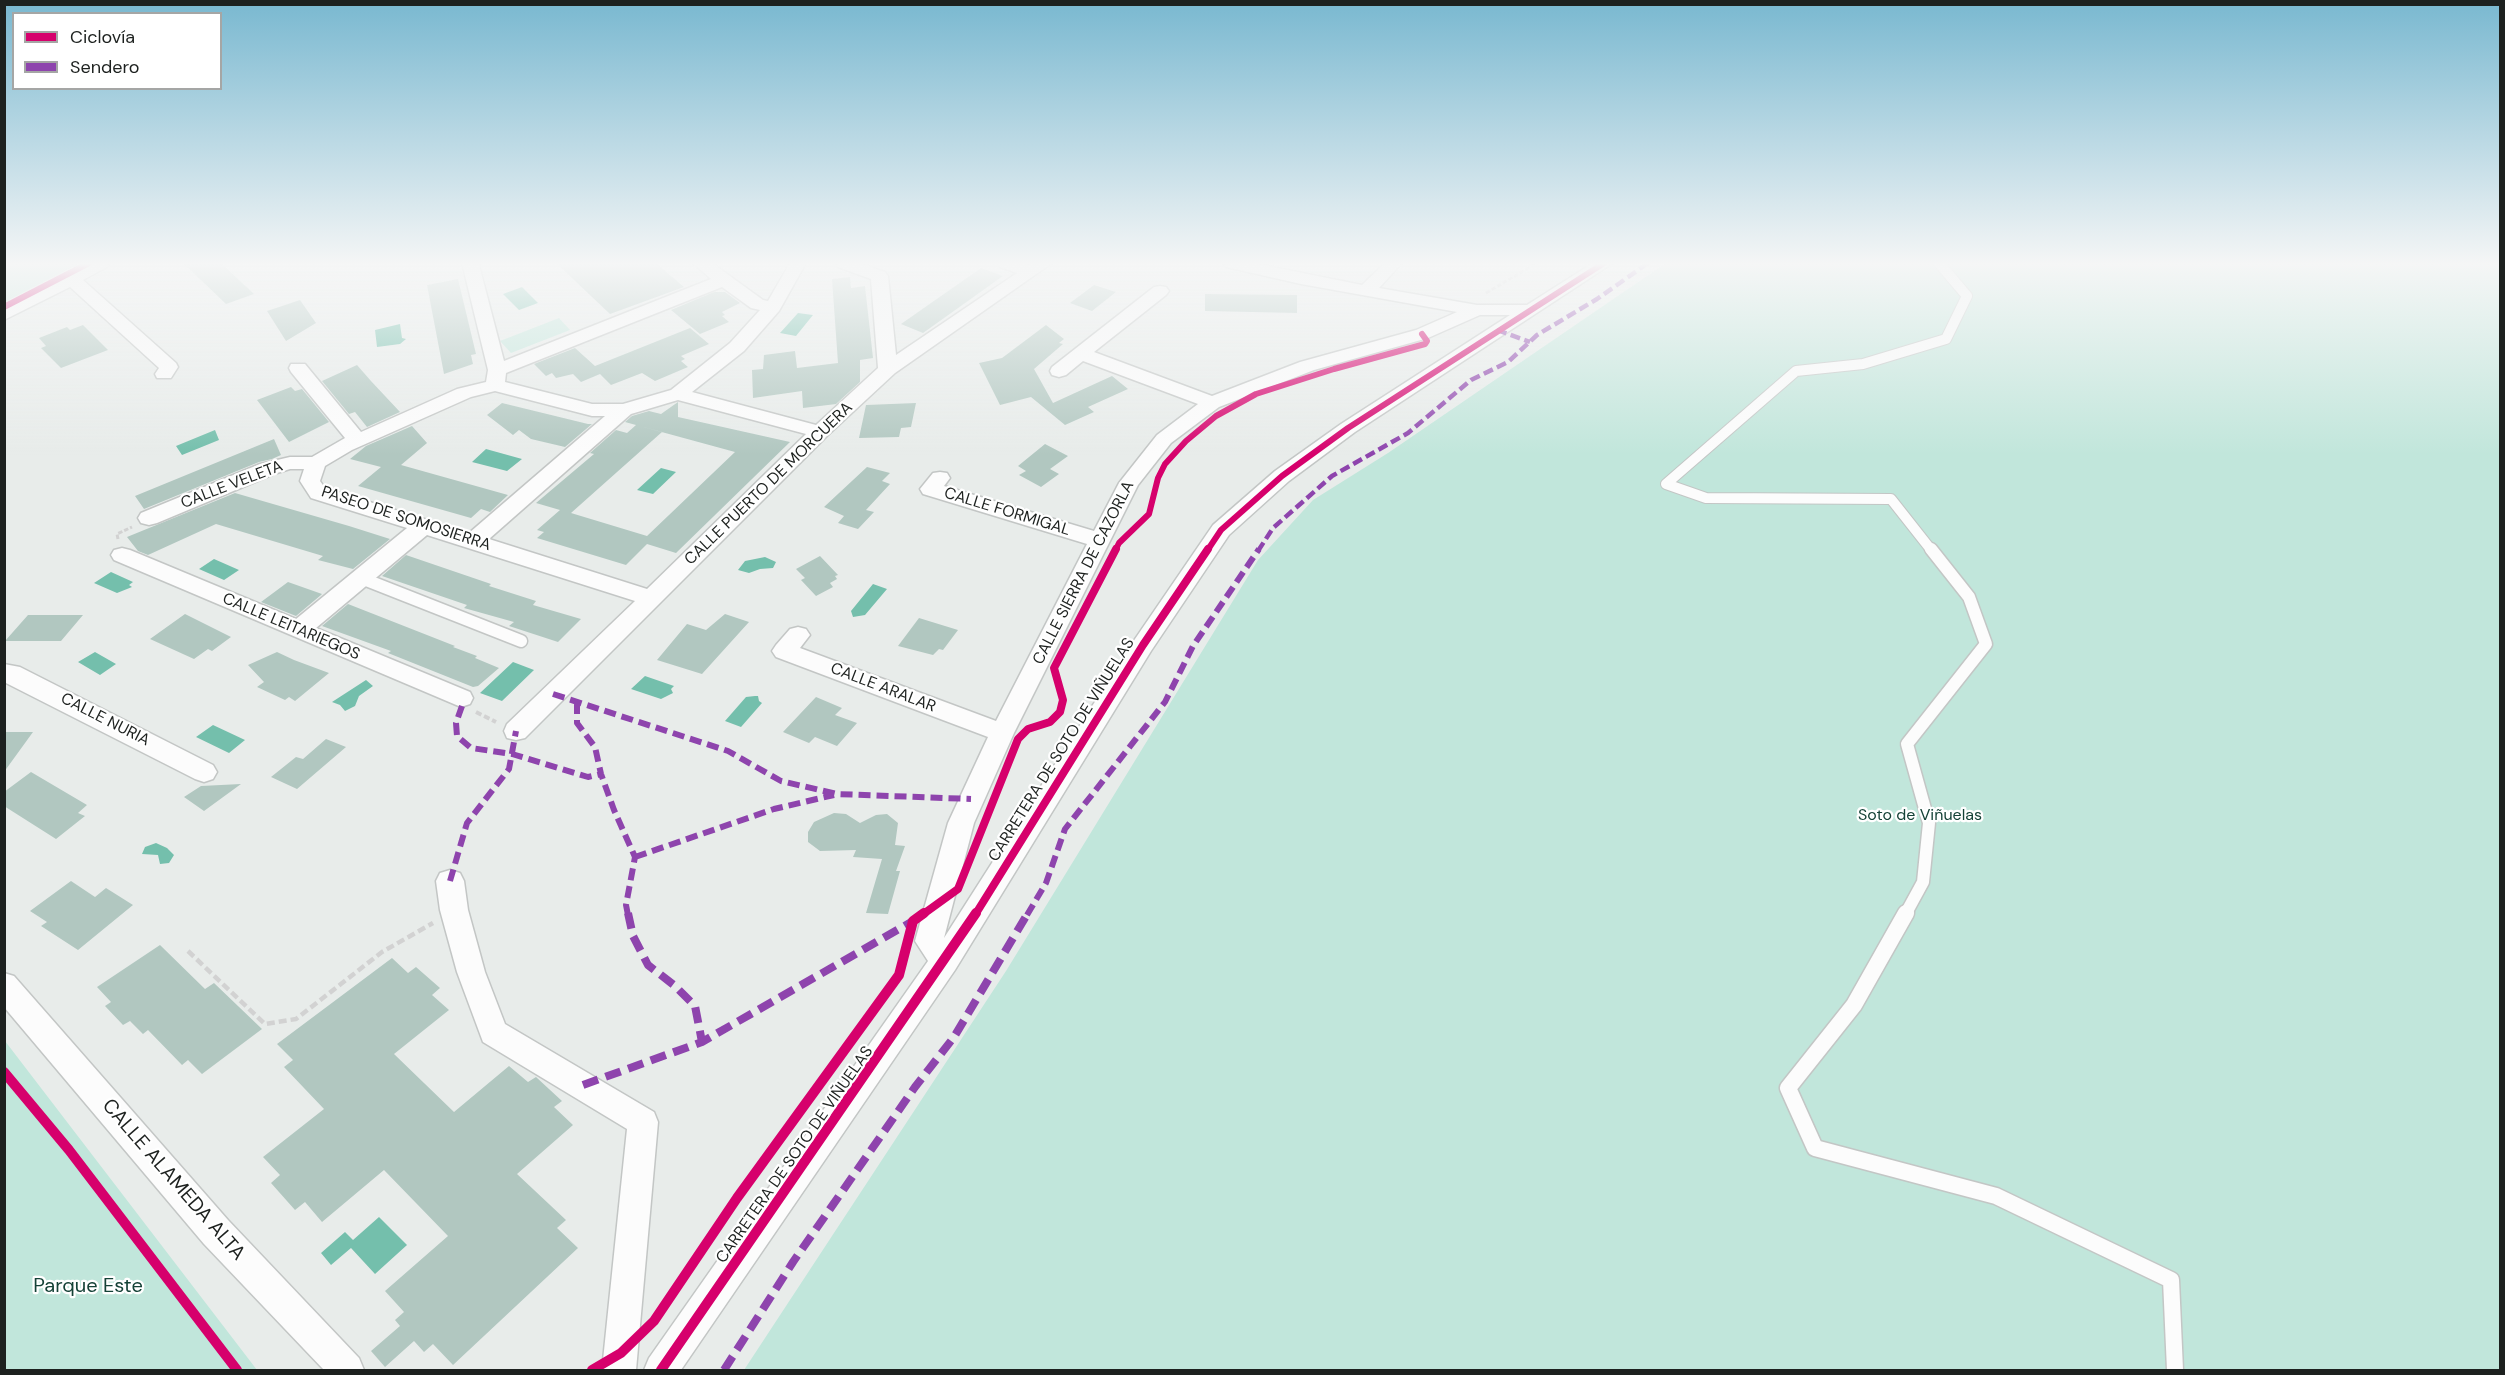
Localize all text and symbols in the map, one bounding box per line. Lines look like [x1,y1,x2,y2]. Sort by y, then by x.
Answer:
legend [12,12,222,90]
text: Ciclovía [70,25,135,49]
text: Sendero [70,55,140,79]
street label: CALLE PUERTO DE MORCUERA [681,399,857,569]
street label: CALLE VELETA [178,457,286,513]
street label: CALLE SIERRA DE CAZORLA [1029,478,1139,668]
street label: PASEO DE SOMOSIERRA [319,483,493,555]
street label: CALLE FORMIGAL [942,484,1072,540]
street label: CALLE LEITARIEGOS [219,589,363,665]
street label: CARRETERA DE SOTO DE VIÑUELAS [985,635,1139,865]
street label: CALLE ARALAR [828,659,938,717]
street label: CALLE NURIA [57,689,153,751]
park label: Soto de Viñuelas [1858,806,1982,826]
street label: CARRETERA DE SOTO DE VIÑUELAS [712,1043,878,1267]
street label: CALLE ALAMEDA ALTA [96,1094,250,1266]
park label: Parque Este [33,1275,143,1299]

